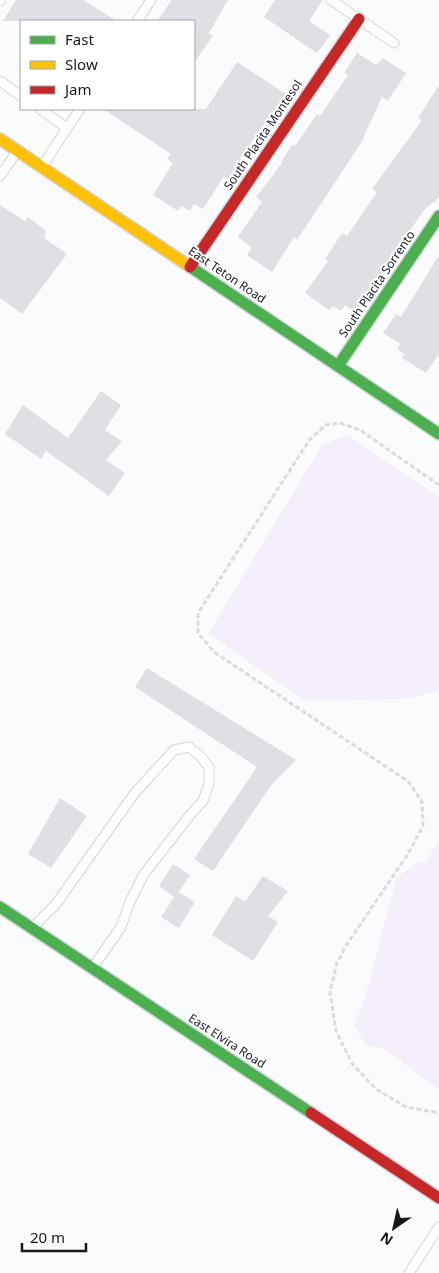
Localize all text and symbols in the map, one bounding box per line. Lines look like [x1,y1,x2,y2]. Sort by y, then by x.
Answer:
legend [20,20,195,110]
text: Fast [65,29,94,49]
text: Slow [65,54,98,74]
street label: South Placita Montesol [219,76,306,193]
text: Jam [63,79,92,99]
street label: South Placita Sorrento [334,227,419,341]
street label: East Teton Road [185,242,269,307]
street label: East Elvira Road [185,1009,269,1072]
north arrow [369,1203,419,1253]
scale bar [22,1220,86,1252]
text: 20 m [30,1227,65,1247]
text: N [376,1228,396,1250]

